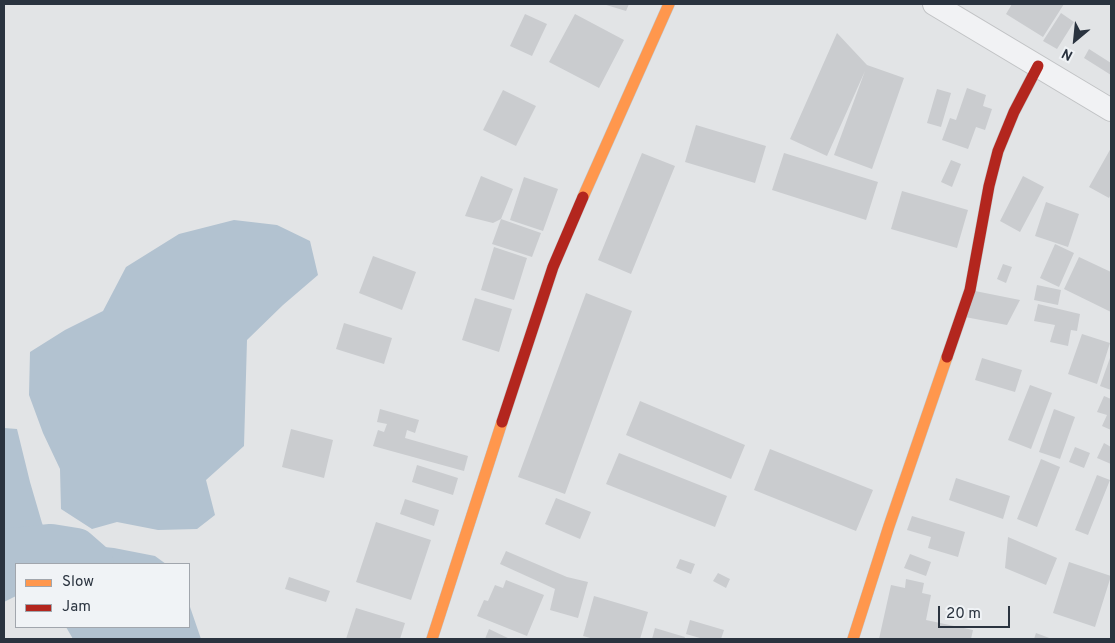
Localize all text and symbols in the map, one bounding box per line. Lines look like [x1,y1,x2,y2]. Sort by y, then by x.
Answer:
north arrow [1050,15,1100,65]
text: N [1059,44,1076,64]
legend [15,563,190,628]
text: Slow [62,573,94,592]
scale bar [940,596,1012,628]
text: Jam [62,598,91,617]
text: 20 m [946,605,981,624]

